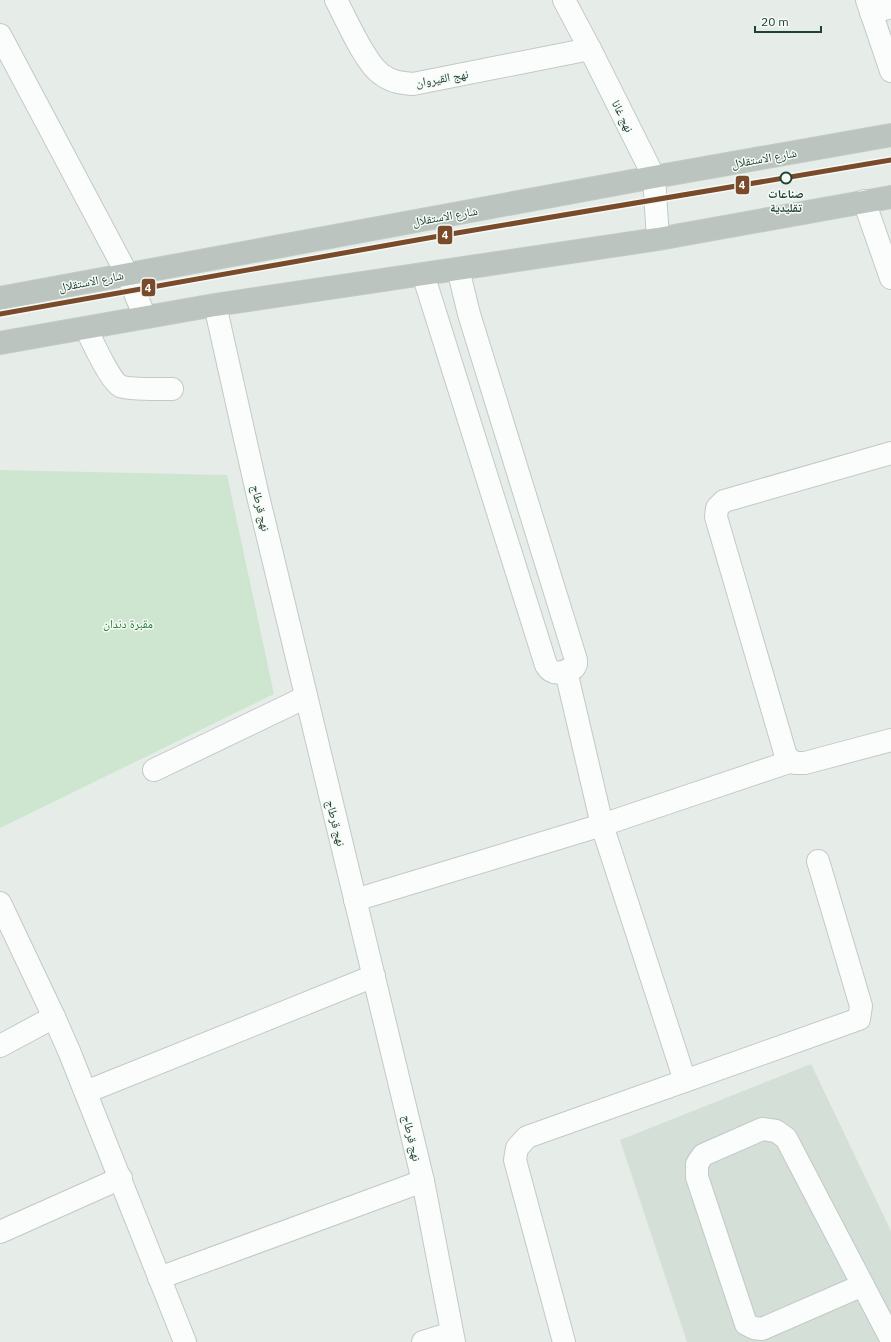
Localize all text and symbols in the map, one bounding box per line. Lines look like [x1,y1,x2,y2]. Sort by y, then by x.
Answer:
scale bar [755,8,821,34]
text: 20 m [761,14,789,29]
street label: نهج القيروان [414,66,470,90]
street label: نهج غانا [609,97,637,135]
street label: شارع الاستقلال [730,145,798,172]
marker: صناعات تقليدية [779,171,793,185]
line badge: 4 [735,175,750,195]
text: 4 [739,178,746,192]
place label: صناعات تقليدية [768,186,804,215]
street label: شارع الاستقلال [411,203,479,230]
line badge: 4 [437,225,453,245]
text: 4 [442,228,449,242]
street label: شارع الاستقلال [57,267,125,296]
line badge: 4 [141,278,156,297]
text: 4 [145,281,152,295]
street label: نهج قرطاج [248,483,274,533]
park label: مقبرة دندان [103,616,153,631]
street label: نهج قرطاج [323,798,349,848]
street label: نهج قرطاج [399,1113,425,1163]

